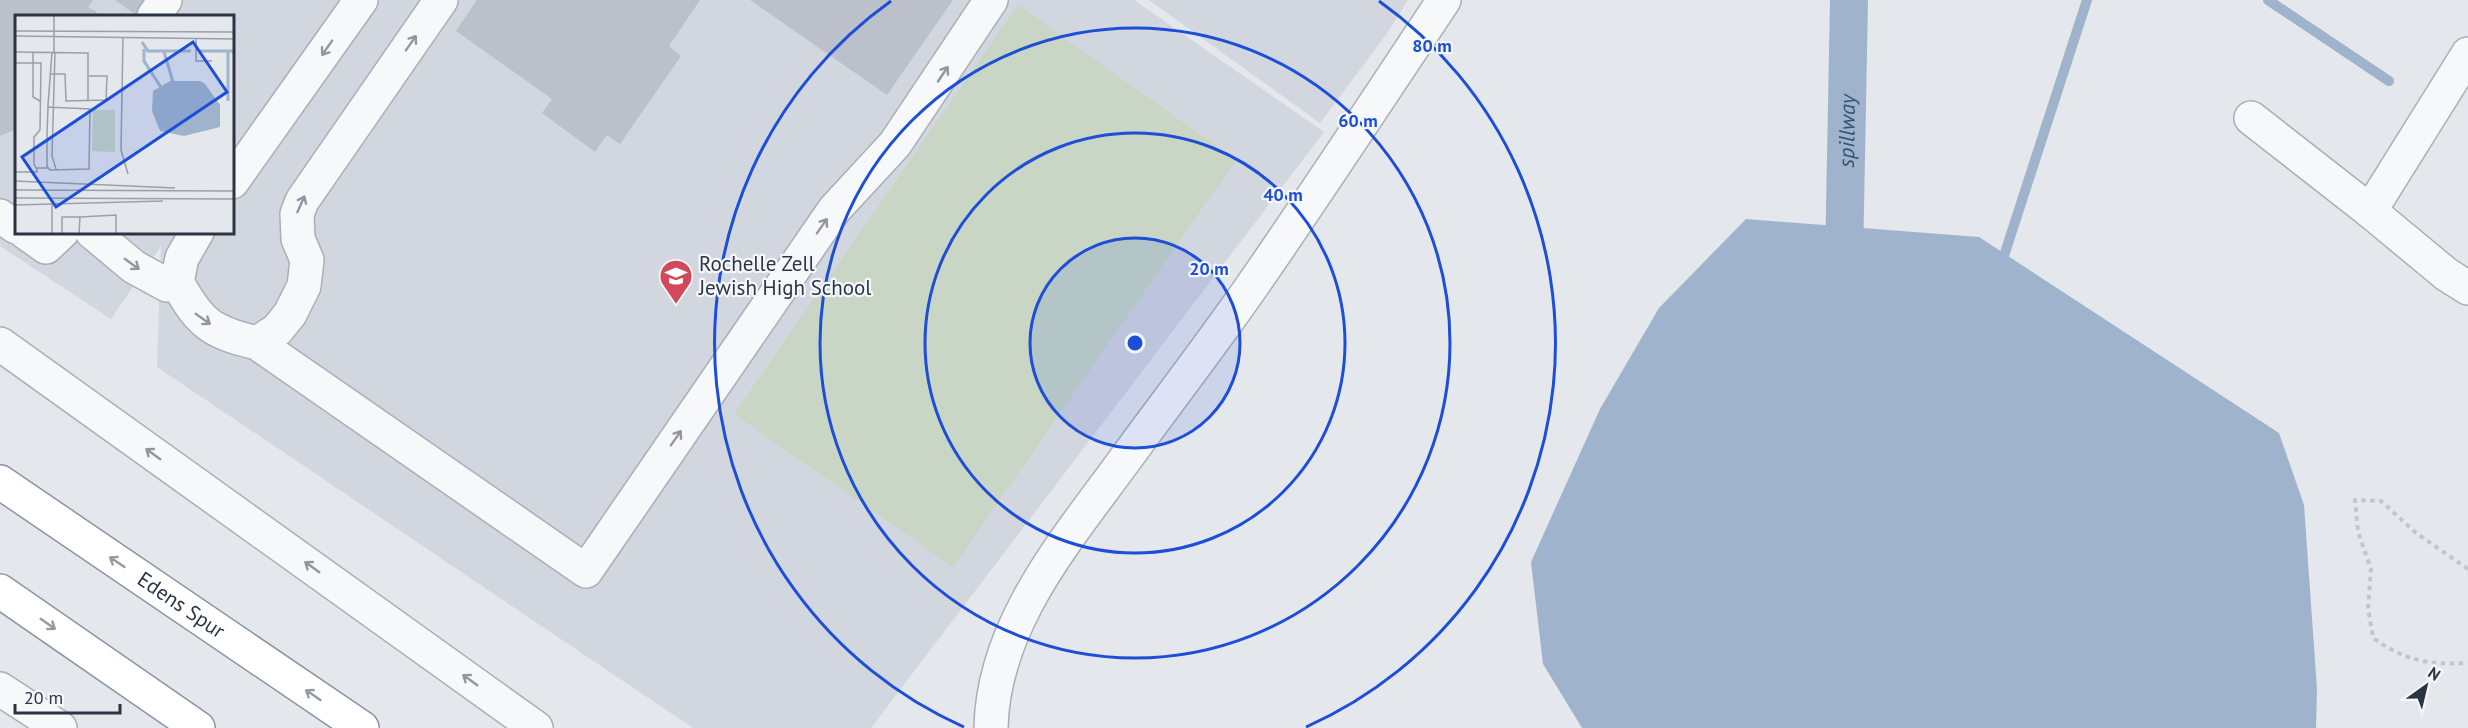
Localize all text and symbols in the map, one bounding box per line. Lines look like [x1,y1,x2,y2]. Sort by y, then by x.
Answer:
inset map [15,15,234,234]
text: 80 m [1412,34,1452,57]
one-way arrow [405,36,417,52]
one-way arrow [321,39,333,55]
one-way arrow [937,66,949,82]
water label: spillway [1832,93,1861,168]
text: 60 m [1338,109,1378,132]
text: 40 m [1263,183,1303,206]
one-way arrow [296,196,308,214]
one-way arrow [816,218,828,235]
place label: Rochelle Zell Jewish High School [698,250,871,301]
text: 20 m [1189,257,1229,280]
one-way arrow [123,258,139,270]
school or university icon: Rochelle Zell Jewish High School [658,258,694,305]
one-way arrow [194,313,210,325]
centre of rings [1125,333,1145,353]
one-way arrow [670,431,682,447]
one-way arrow [145,447,161,460]
one-way arrow [110,556,126,568]
one-way arrow [304,561,320,573]
street label: Edens Spur [132,565,230,644]
one-way arrow [39,618,56,630]
north arrow [2396,656,2456,716]
text: N [2424,662,2444,685]
one-way arrow [463,674,479,686]
scale bar [15,677,120,715]
text: 20 m [24,686,63,709]
one-way arrow [306,689,322,701]

